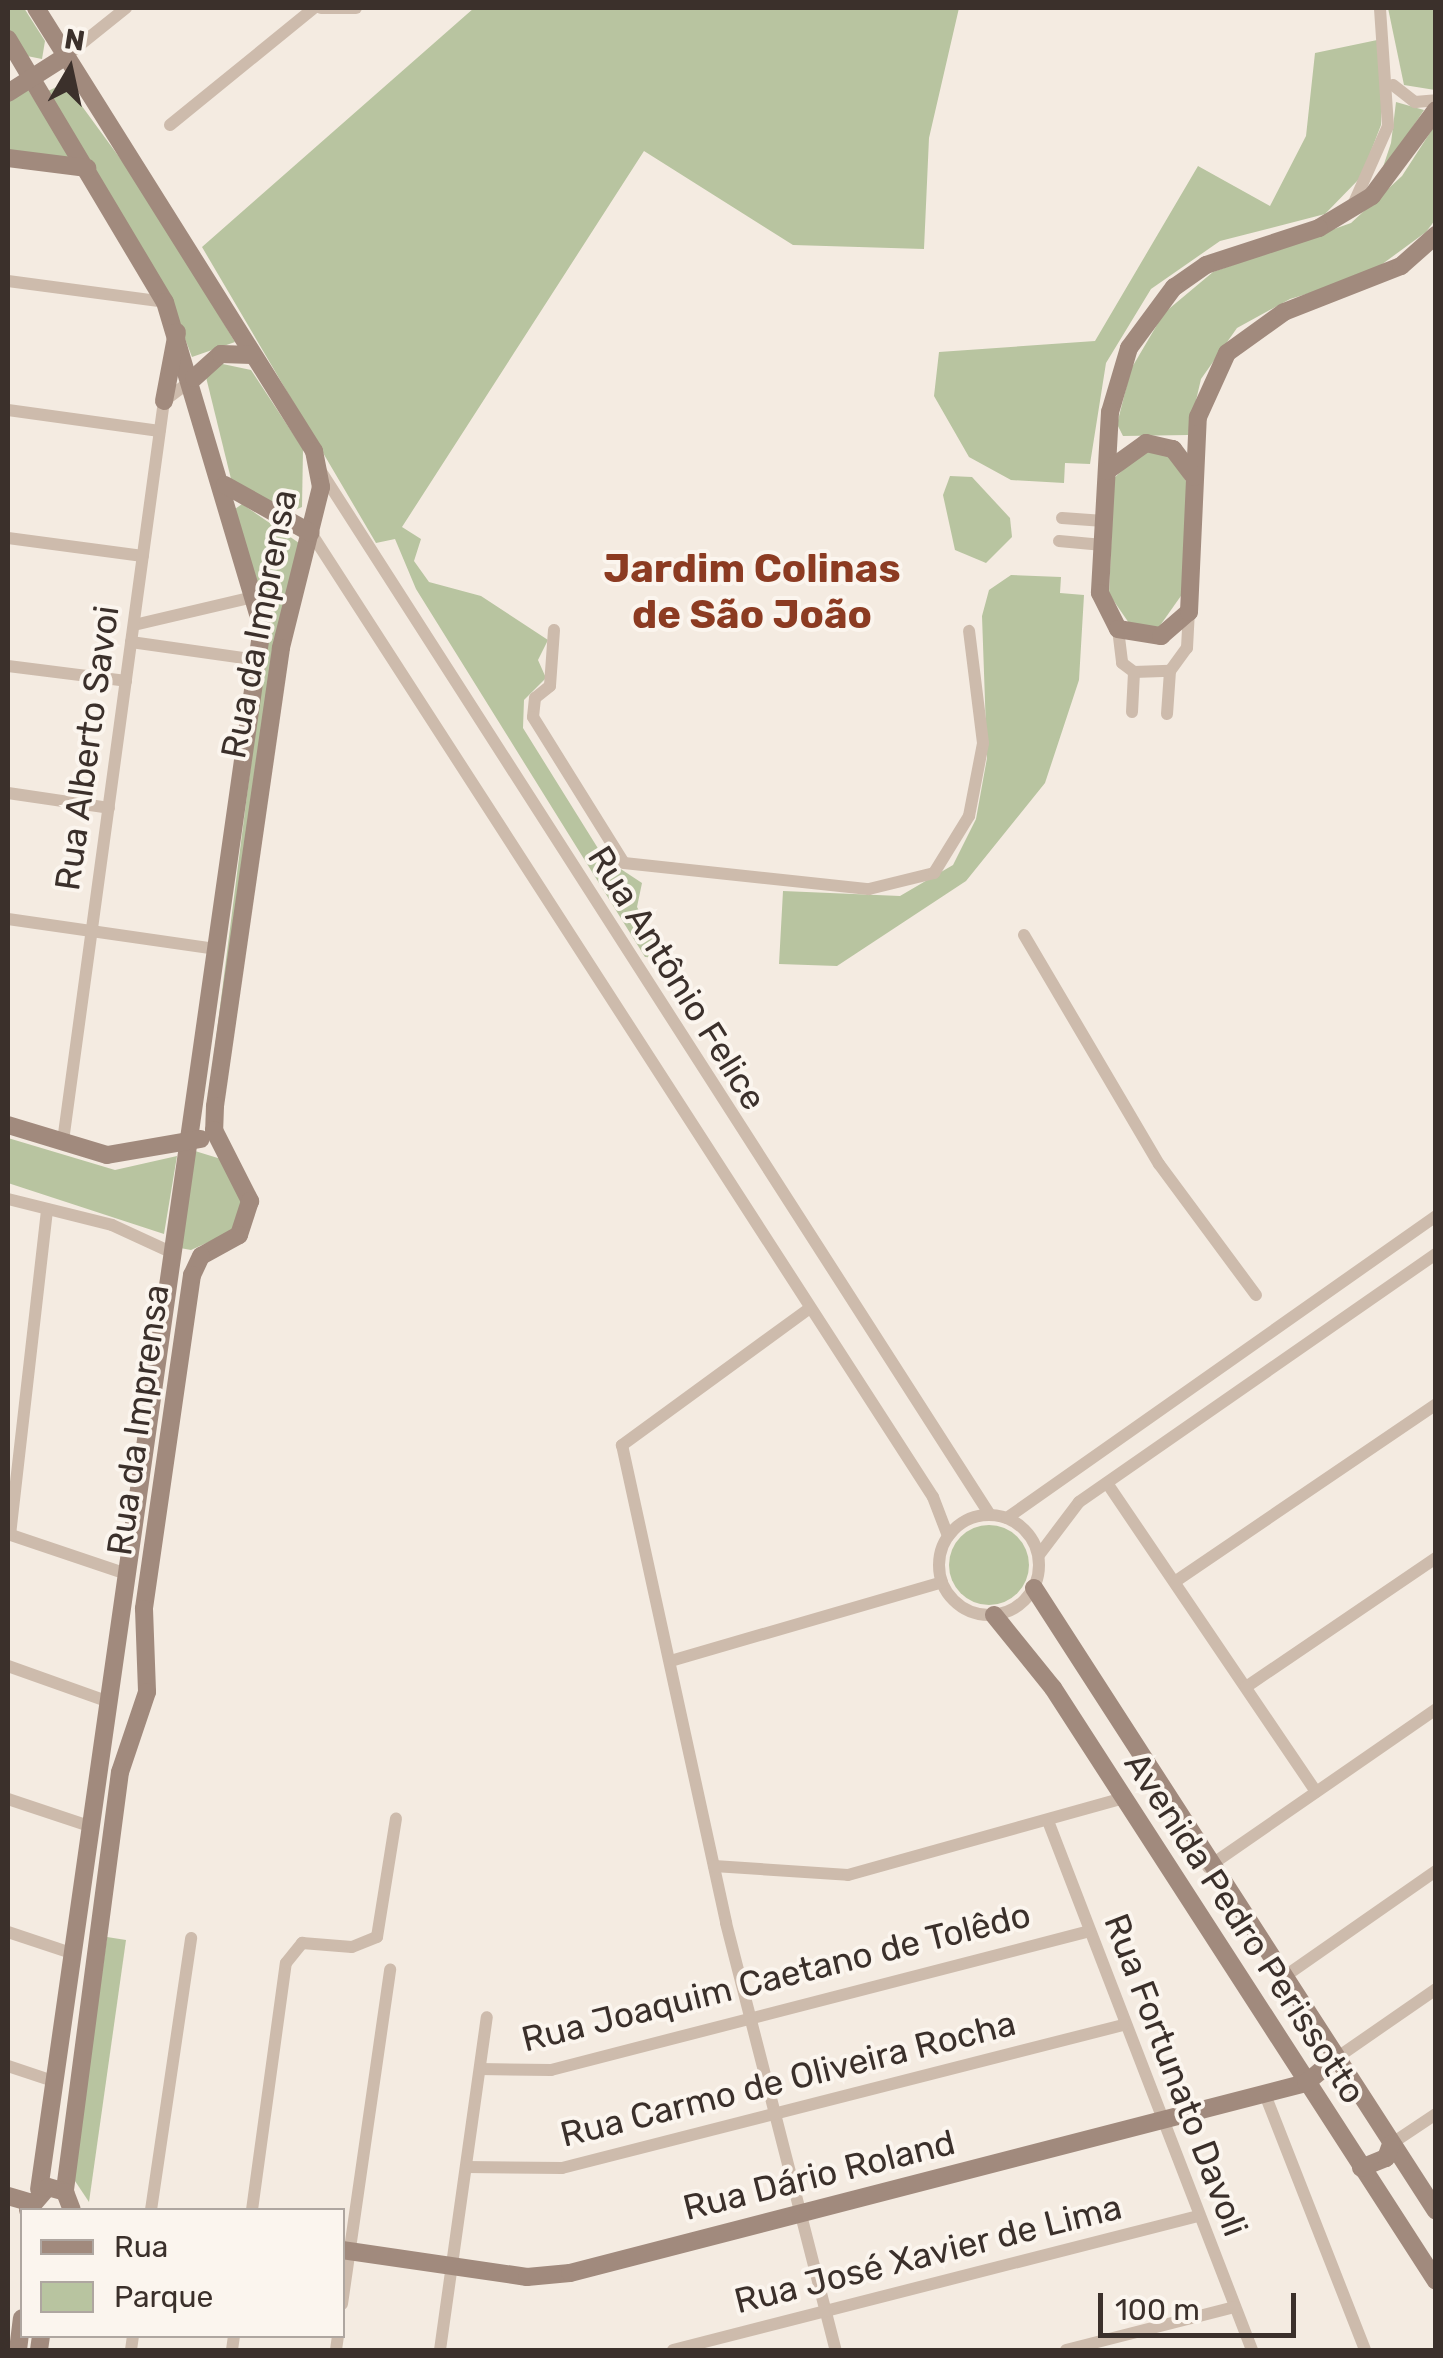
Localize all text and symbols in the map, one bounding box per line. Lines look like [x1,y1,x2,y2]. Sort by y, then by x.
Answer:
north arrow [20,20,120,120]
text: N [62,22,87,58]
street label: Rua da Imprensa [212,486,306,762]
district label: Jardim Colinas de São João [603,545,901,639]
street label: Rua Alberto Savoi [46,602,128,894]
street label: Rua Antônio Felice [579,838,775,1118]
street label: Rua da Imprensa [98,1282,178,1558]
street label: Avenida Pedro Perissotto [1116,1745,1374,2111]
street label: Rua Joaquim Caetano de Tolêdo [517,1893,1035,2061]
street label: Rua Fortunato Davoli [1095,1908,1257,2242]
street label: Rua Carmo de Oliveira Rocha [556,2002,1020,2156]
street label: Rua Dário Roland [679,2121,959,2229]
street label: Rua José Xavier de Lima [730,2185,1126,2323]
legend [20,2208,345,2338]
text: Rua [114,2229,168,2265]
scale bar [1103,2273,1300,2335]
text: Parque [114,2279,213,2315]
text: 100 m [1115,2292,1200,2328]

